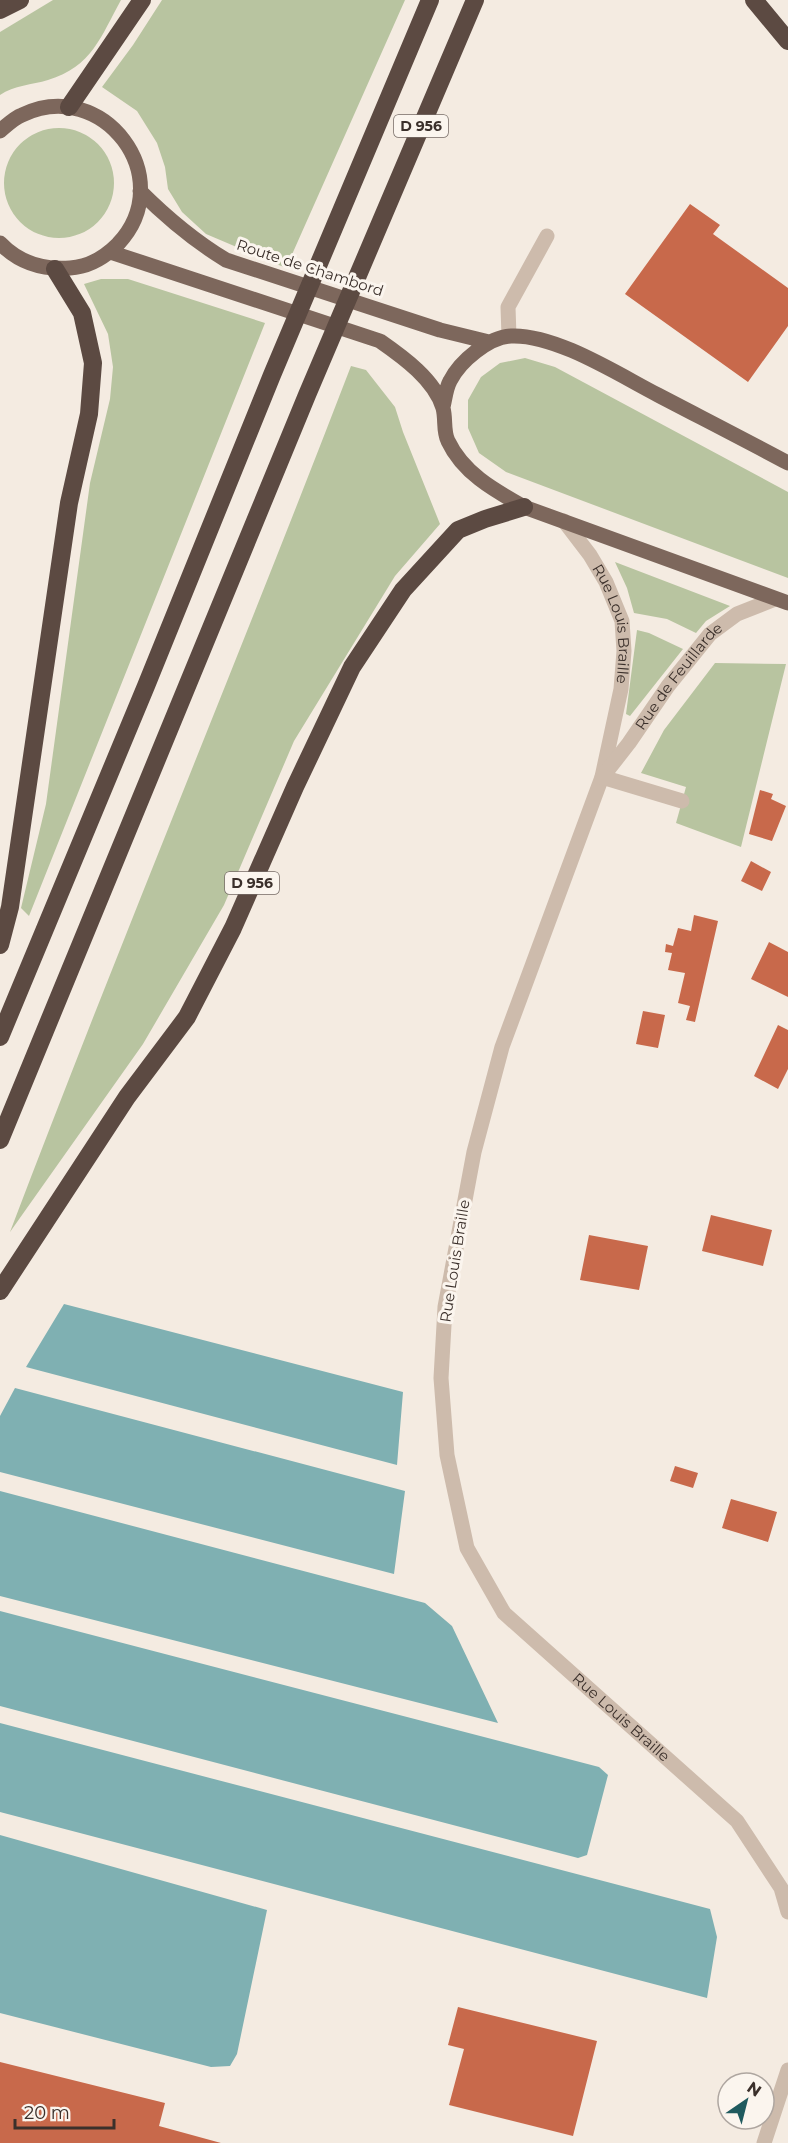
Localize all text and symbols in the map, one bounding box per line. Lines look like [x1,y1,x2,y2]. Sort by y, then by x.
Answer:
road number: D 956 [394,115,448,137]
street label: Route de Chambord [234,235,386,300]
street label: Rue Louis Braille [588,560,634,684]
street label: Rue de Feuillarde [631,618,726,734]
road number: D 956 [225,872,279,894]
street label: Rue Louis Braille [435,1198,474,1324]
street label: Rue Louis Braille [569,1669,674,1766]
north arrow [716,2071,776,2131]
text: N [744,2078,765,2101]
scale bar [15,2092,114,2130]
text: 20 m [24,2102,70,2124]

